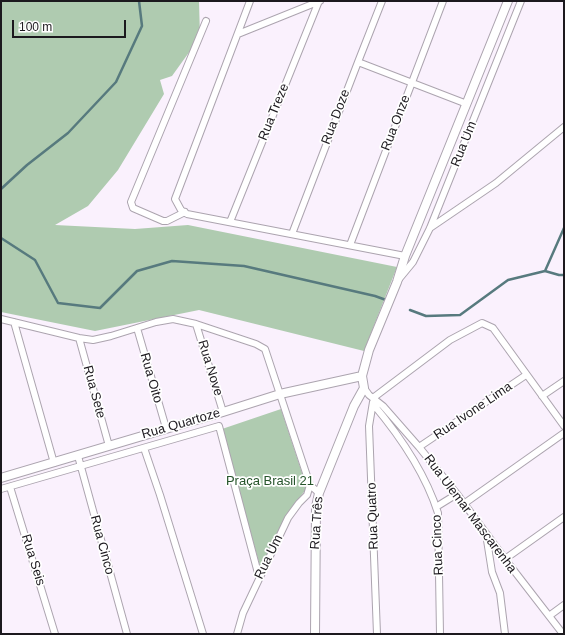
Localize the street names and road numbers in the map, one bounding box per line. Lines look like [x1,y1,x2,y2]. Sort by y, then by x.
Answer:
street label: Rua Treze [255,81,293,143]
street label: Rua Doze [318,87,354,147]
street label: Rua Onze [378,93,414,153]
street label: Rua Um [448,119,480,169]
street label: Rua Nove [194,338,226,398]
street label: Rua Oito [136,351,166,405]
street label: Rua Sete [79,364,109,420]
street label: Rua Ivone Lima [431,379,515,443]
street label: Rua Quartoze [140,405,222,443]
street label: Rua Ulemar Mascarenha [420,452,520,576]
street label: Rua Quatro [364,482,382,550]
street label: Rua Três [307,496,327,550]
street label: Rua Cinco [87,514,117,576]
street label: Rua Cinco [429,514,447,576]
street label: Rua Seis [18,532,48,588]
street label: Rua Um [252,532,286,582]

